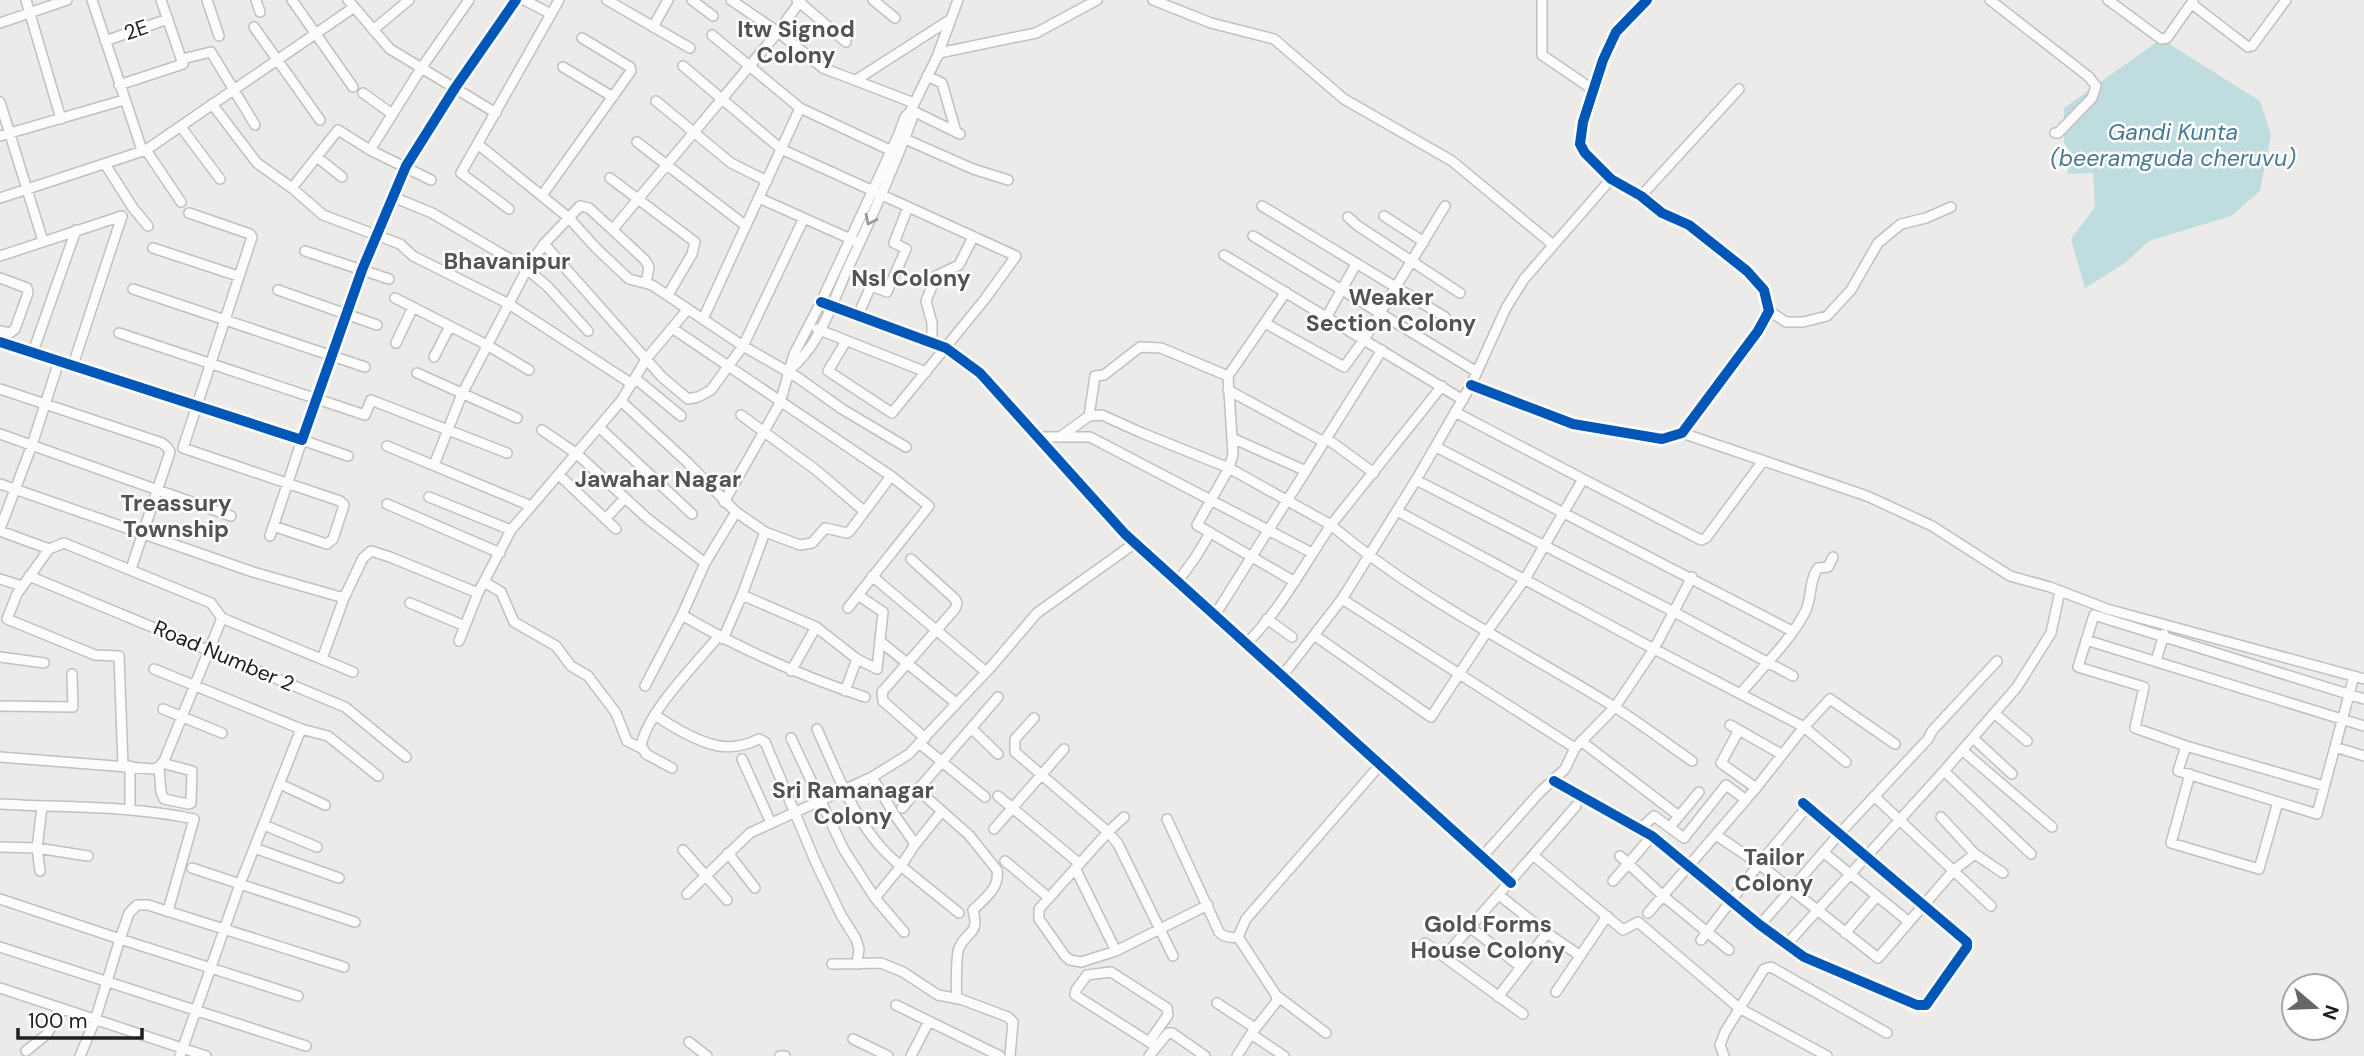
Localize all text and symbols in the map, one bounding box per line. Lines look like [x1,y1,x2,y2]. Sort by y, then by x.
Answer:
street label: 2E [120,13,152,47]
district label: Itw Signod Colony [737,14,855,70]
water label: Gandi Kunta (beeramguda cheruvu) [2050,117,2296,173]
one-way arrow [865,213,879,225]
district label: Bhavanipur [444,246,570,276]
district label: Nsl Colony [851,263,971,293]
district label: Weaker Section Colony [1306,282,1476,338]
district label: Jawahar Nagar [575,464,741,494]
district label: Treassury Township [120,488,232,544]
street label: Road Number 2 [149,614,299,698]
district label: Sri Ramanagar Colony [772,775,934,831]
district label: Tailor Colony [1735,842,1814,898]
district label: Gold Forms House Colony [1411,909,1566,965]
north arrow [2280,972,2350,1042]
scale bar [18,996,142,1040]
text: N [2317,1002,2345,1023]
text: 100 m [28,1007,88,1035]

